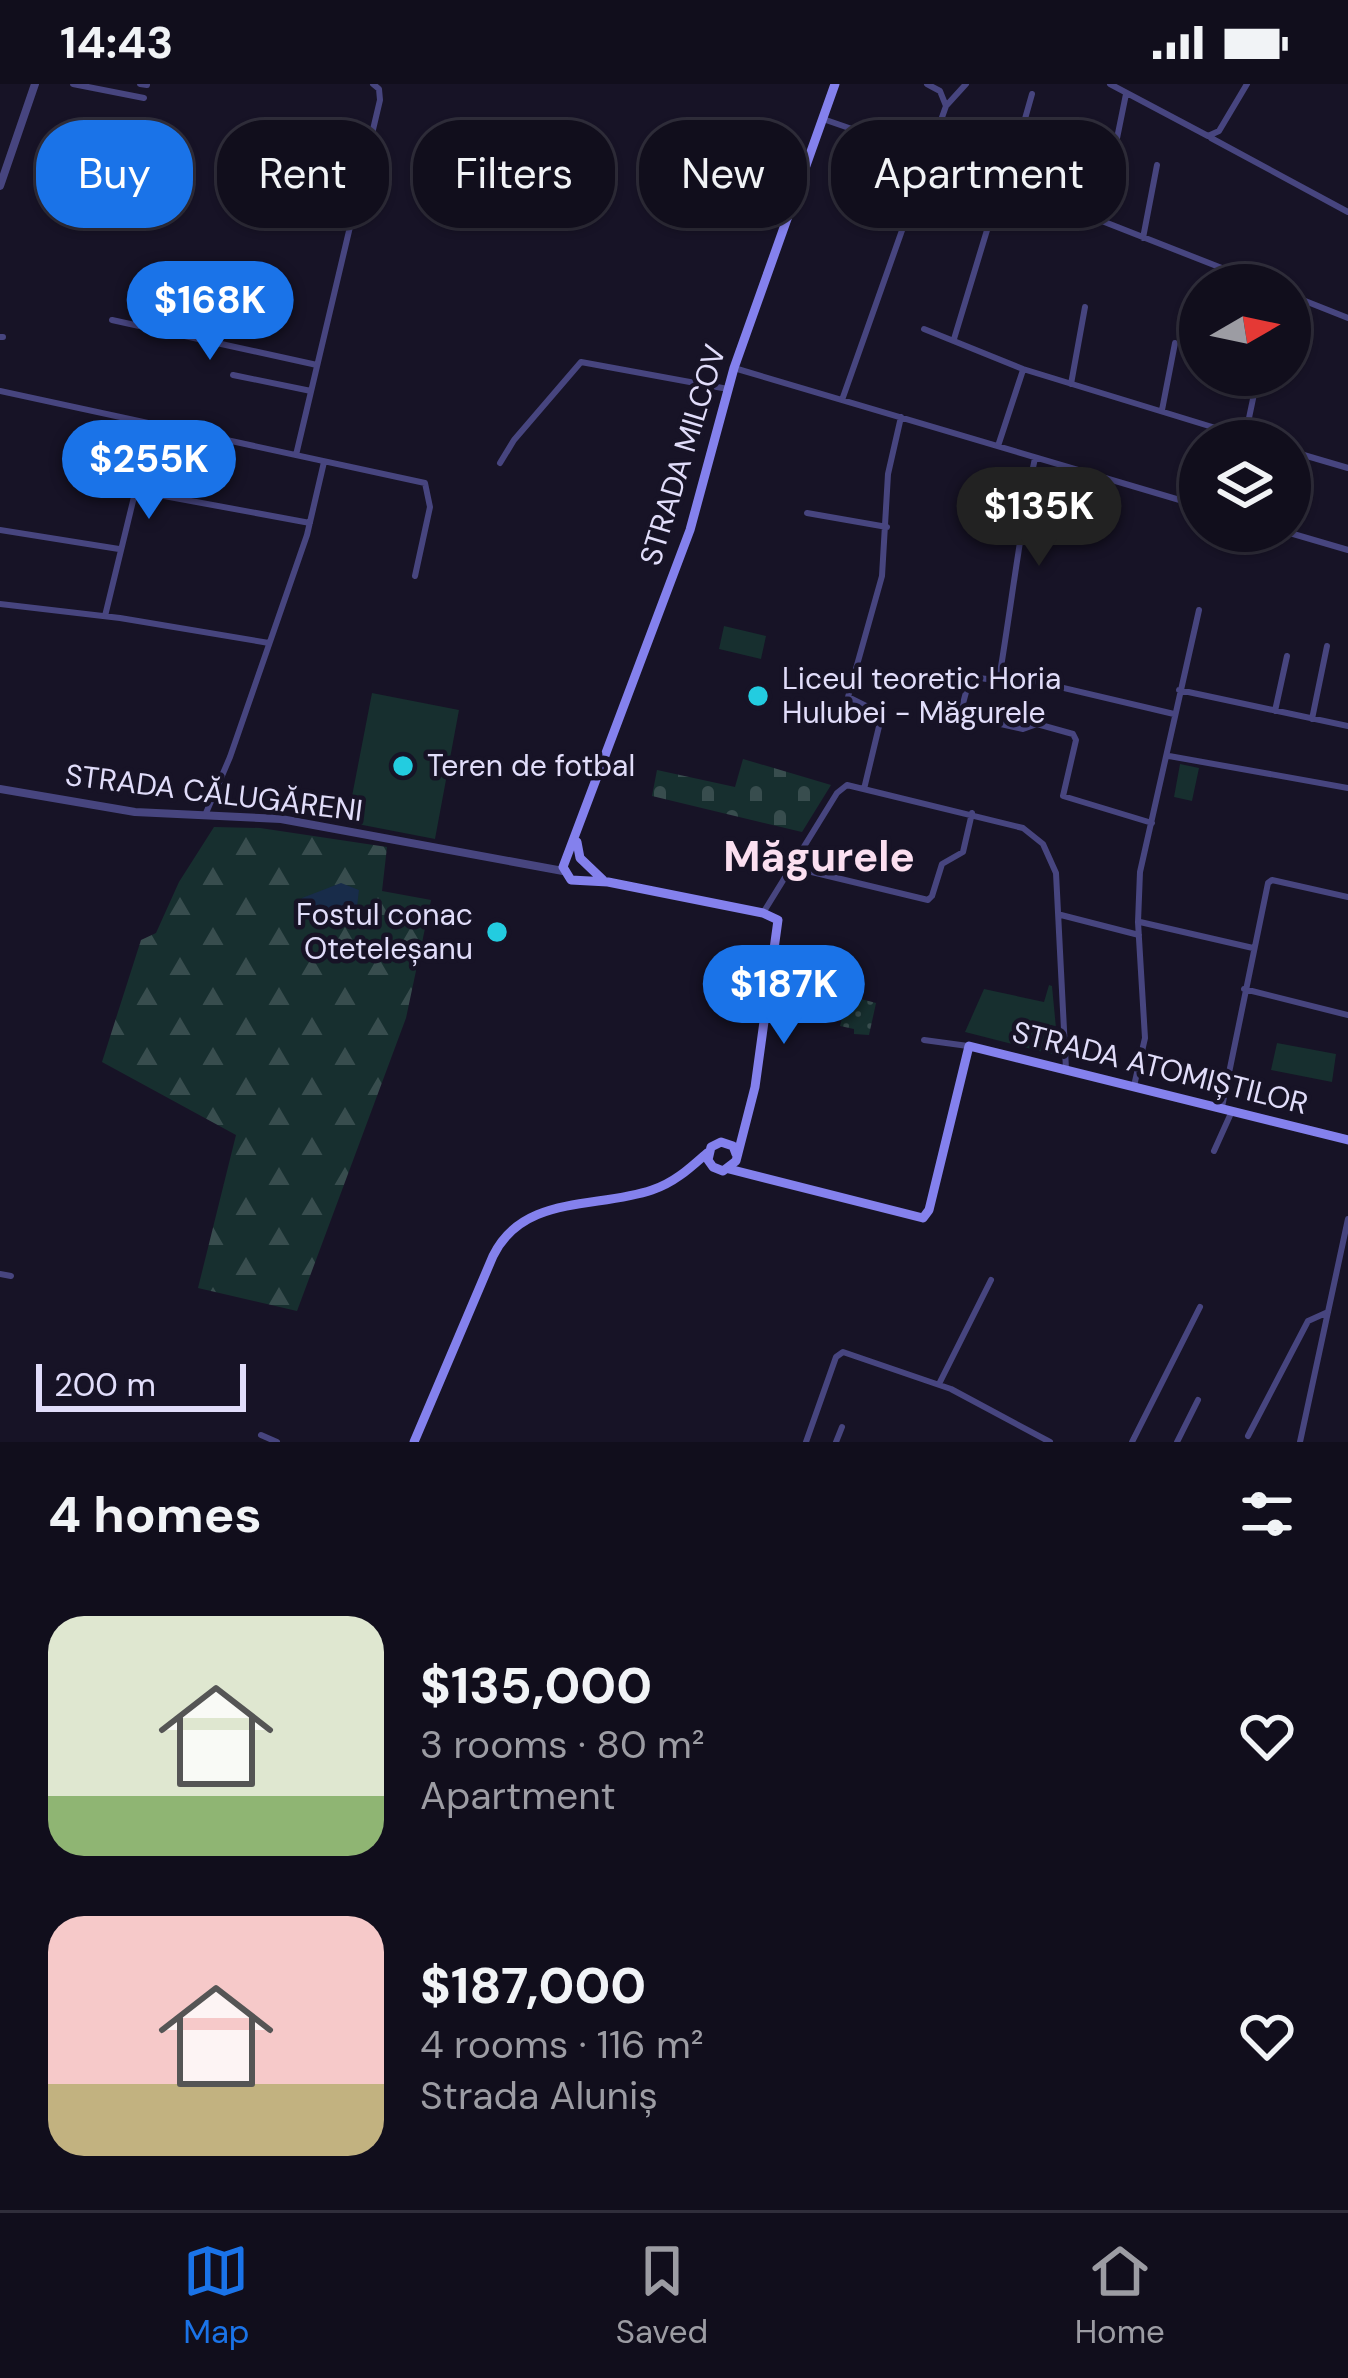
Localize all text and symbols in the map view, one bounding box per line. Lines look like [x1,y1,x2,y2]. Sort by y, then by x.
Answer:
text: 14:43 [60,13,173,72]
chip: Buy [36,120,193,228]
chip: Rent [217,120,389,228]
chip: Filters [413,120,615,228]
chip: New [639,120,807,228]
chip: Apartment [831,120,1126,228]
pin: $168K [126,261,294,363]
north arrow [1179,264,1311,396]
map controls [1179,264,1311,552]
text: $168K [154,274,266,325]
street label: STRADA MILCOV [630,340,735,570]
pin: $255K [65,420,233,522]
button: layers [1179,420,1311,552]
text: $255K [89,433,209,484]
pin: $135K [955,467,1123,569]
text: $135K [984,480,1095,531]
place label: Liceul teoretic Horia Hulubei - Măgurele [782,659,1061,732]
marker: Liceul teoretic Horia Hulubei - Măgurele [745,683,771,709]
place label: Teren de fotbal [427,746,635,785]
marker: Teren de fotbal [390,753,416,779]
street label: STRADA CĂLUGĂRENI [63,755,365,830]
district label: Măgurele [723,829,915,884]
place label: Fostul conac Oteteleșanu [296,895,473,968]
marker: Fostul conac Oteteleșanu [484,919,510,945]
pin: $187K [700,945,868,1047]
text: $187K [730,958,838,1009]
street label: STRADA ATOMIȘTILOR [1008,1012,1312,1123]
scale bar [36,1358,246,1411]
text: 200 m [54,1363,156,1406]
text: 4 homes [48,1481,262,1548]
icon: filters [1234,1481,1300,1547]
text: $135,000 [420,1652,652,1719]
icon: home [144,1664,288,1808]
icon: heart [1234,1703,1300,1769]
text: 3 rooms · 80 m² [420,1719,705,1770]
text: Apartment [420,1770,616,1821]
text: $187,000 [420,1952,646,2019]
icon: home [144,1964,288,2108]
icon: heart [1234,2003,1300,2069]
text: 4 rooms · 116 m² [420,2019,704,2070]
text: Strada Aluniș [420,2070,658,2121]
tab: Map [183,2238,250,2353]
tab: Saved [616,2238,708,2353]
tab: Home [1075,2238,1165,2353]

